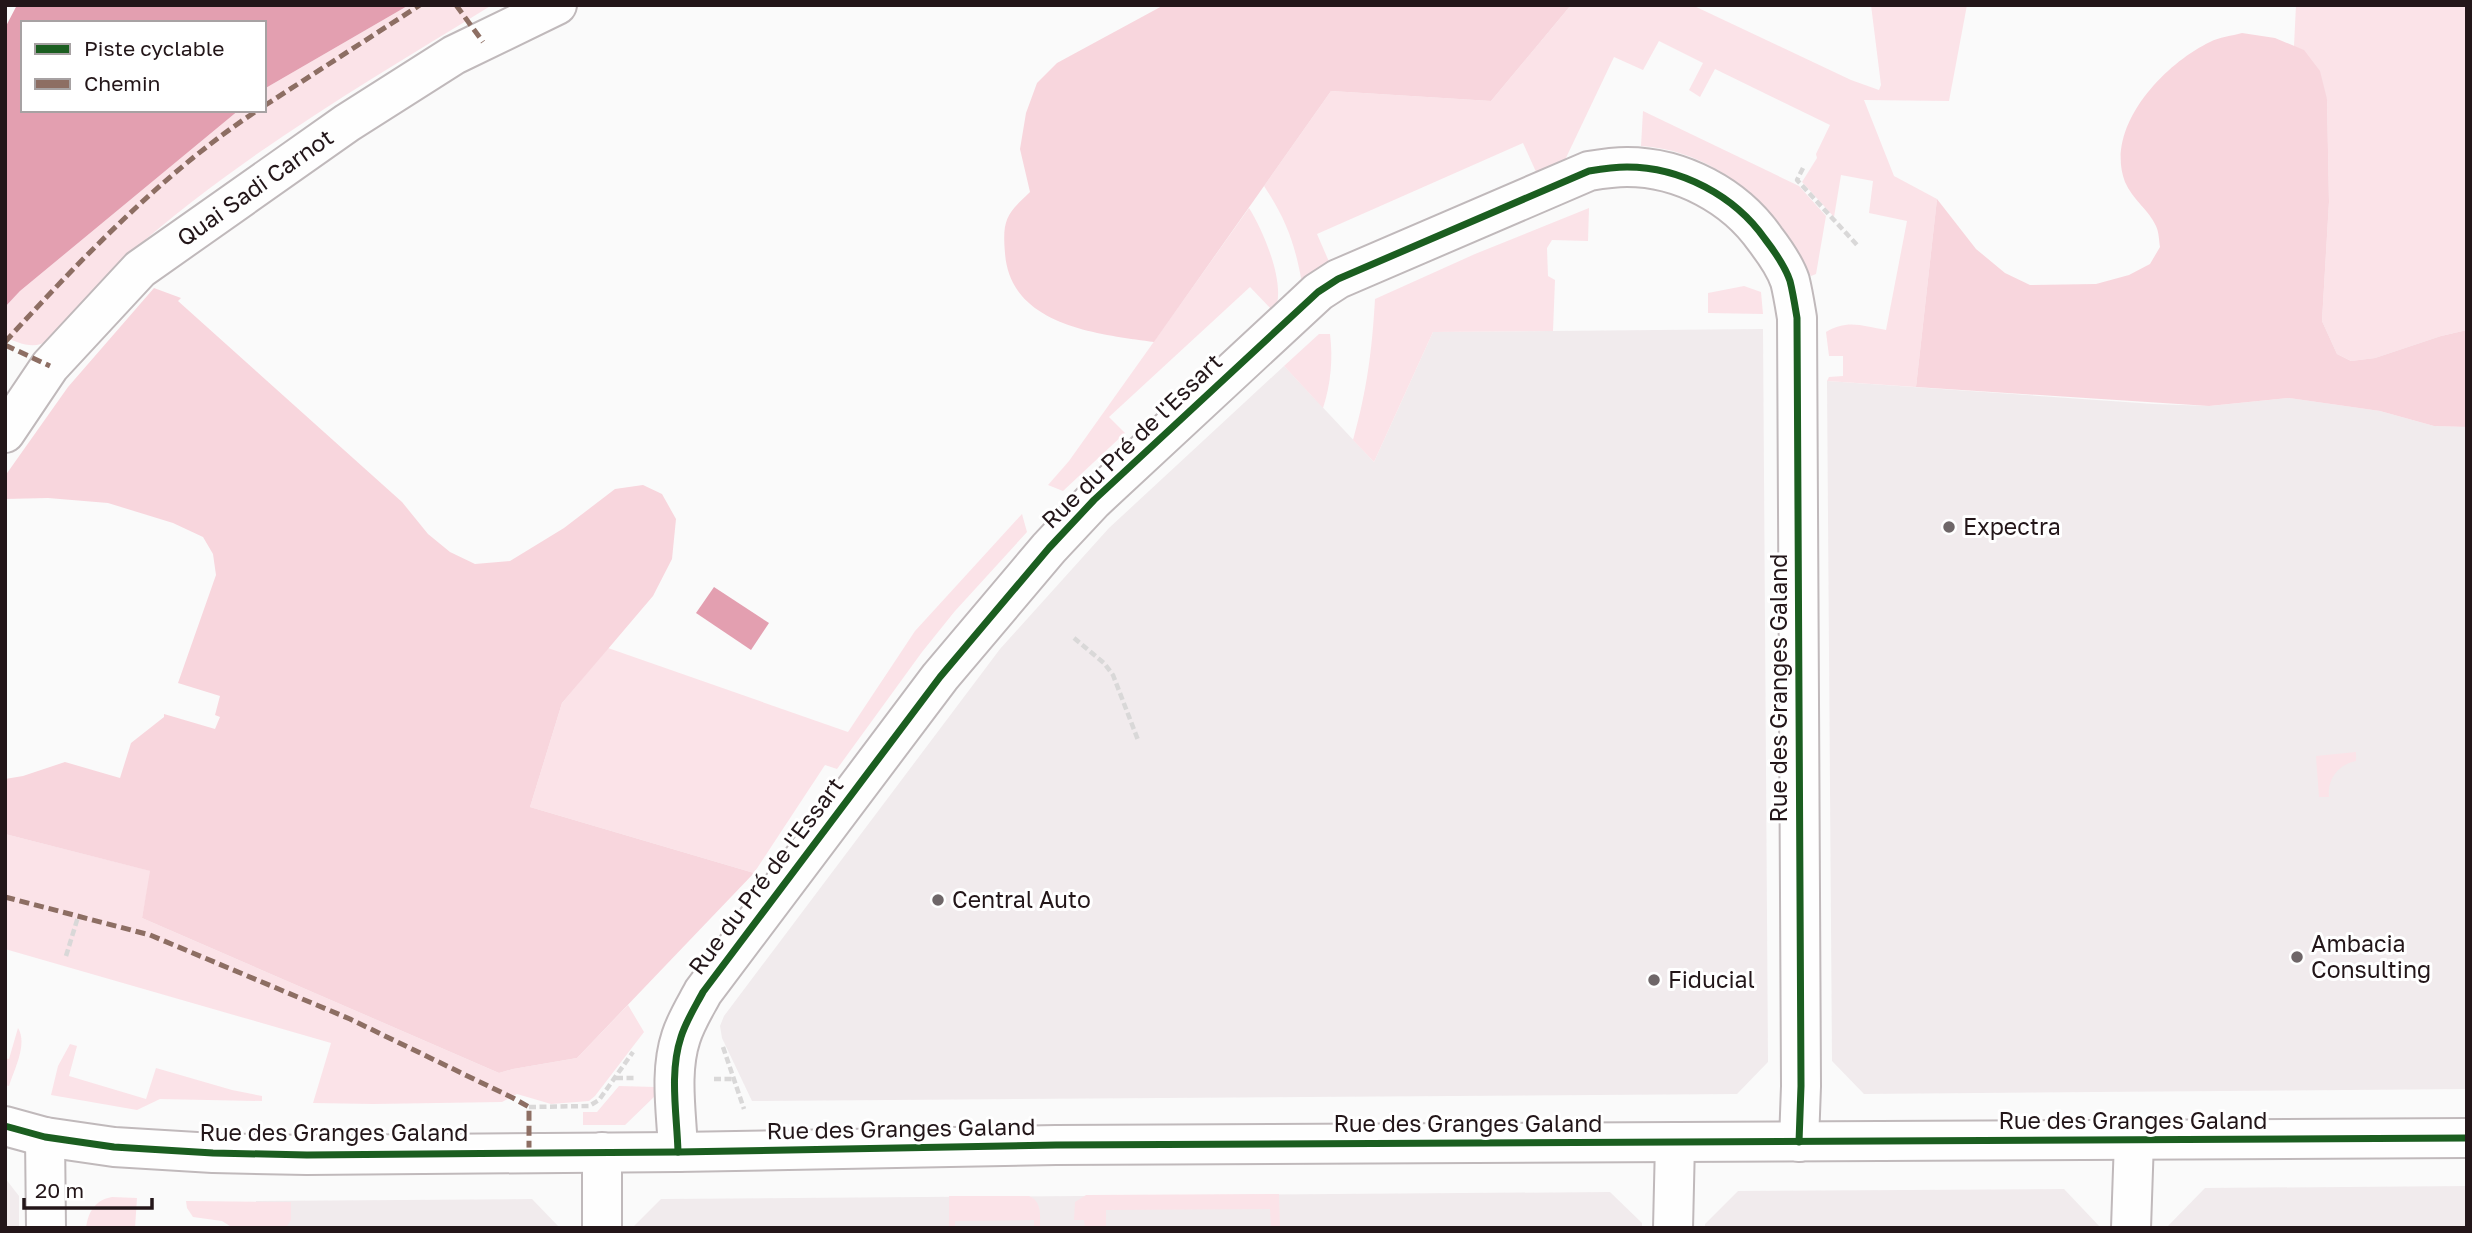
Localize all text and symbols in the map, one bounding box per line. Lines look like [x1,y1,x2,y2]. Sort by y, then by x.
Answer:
legend [21,21,266,112]
text: Piste cyclable [84,35,224,61]
text: Chemin [84,70,161,96]
street label: Quai Sadi Carnot [171,122,338,252]
street label: Rue du Pré de l'Essart [1035,347,1227,534]
place label: Expectra [1963,512,2061,540]
marker: Expectra [1941,519,1957,535]
street label: Rue des Granges Galand [1764,554,1792,823]
street label: Rue du Pré de l'Essart [682,771,849,980]
place label: Central Auto [952,885,1091,913]
marker: Central Auto [930,892,946,908]
place label: Ambacia Consulting [2311,929,2431,983]
marker: Ambacia Consulting [2289,949,2305,965]
place label: Fiducial [1668,965,1755,993]
marker: Fiducial [1646,972,1662,988]
street label: Rue des Granges Galand [1999,1106,2268,1134]
street label: Rue des Granges Galand [1334,1109,1603,1137]
street label: Rue des Granges Galand [766,1112,1036,1144]
street label: Rue des Granges Galand [200,1118,469,1146]
scale bar [24,1166,152,1210]
text: 20 m [35,1177,84,1203]

